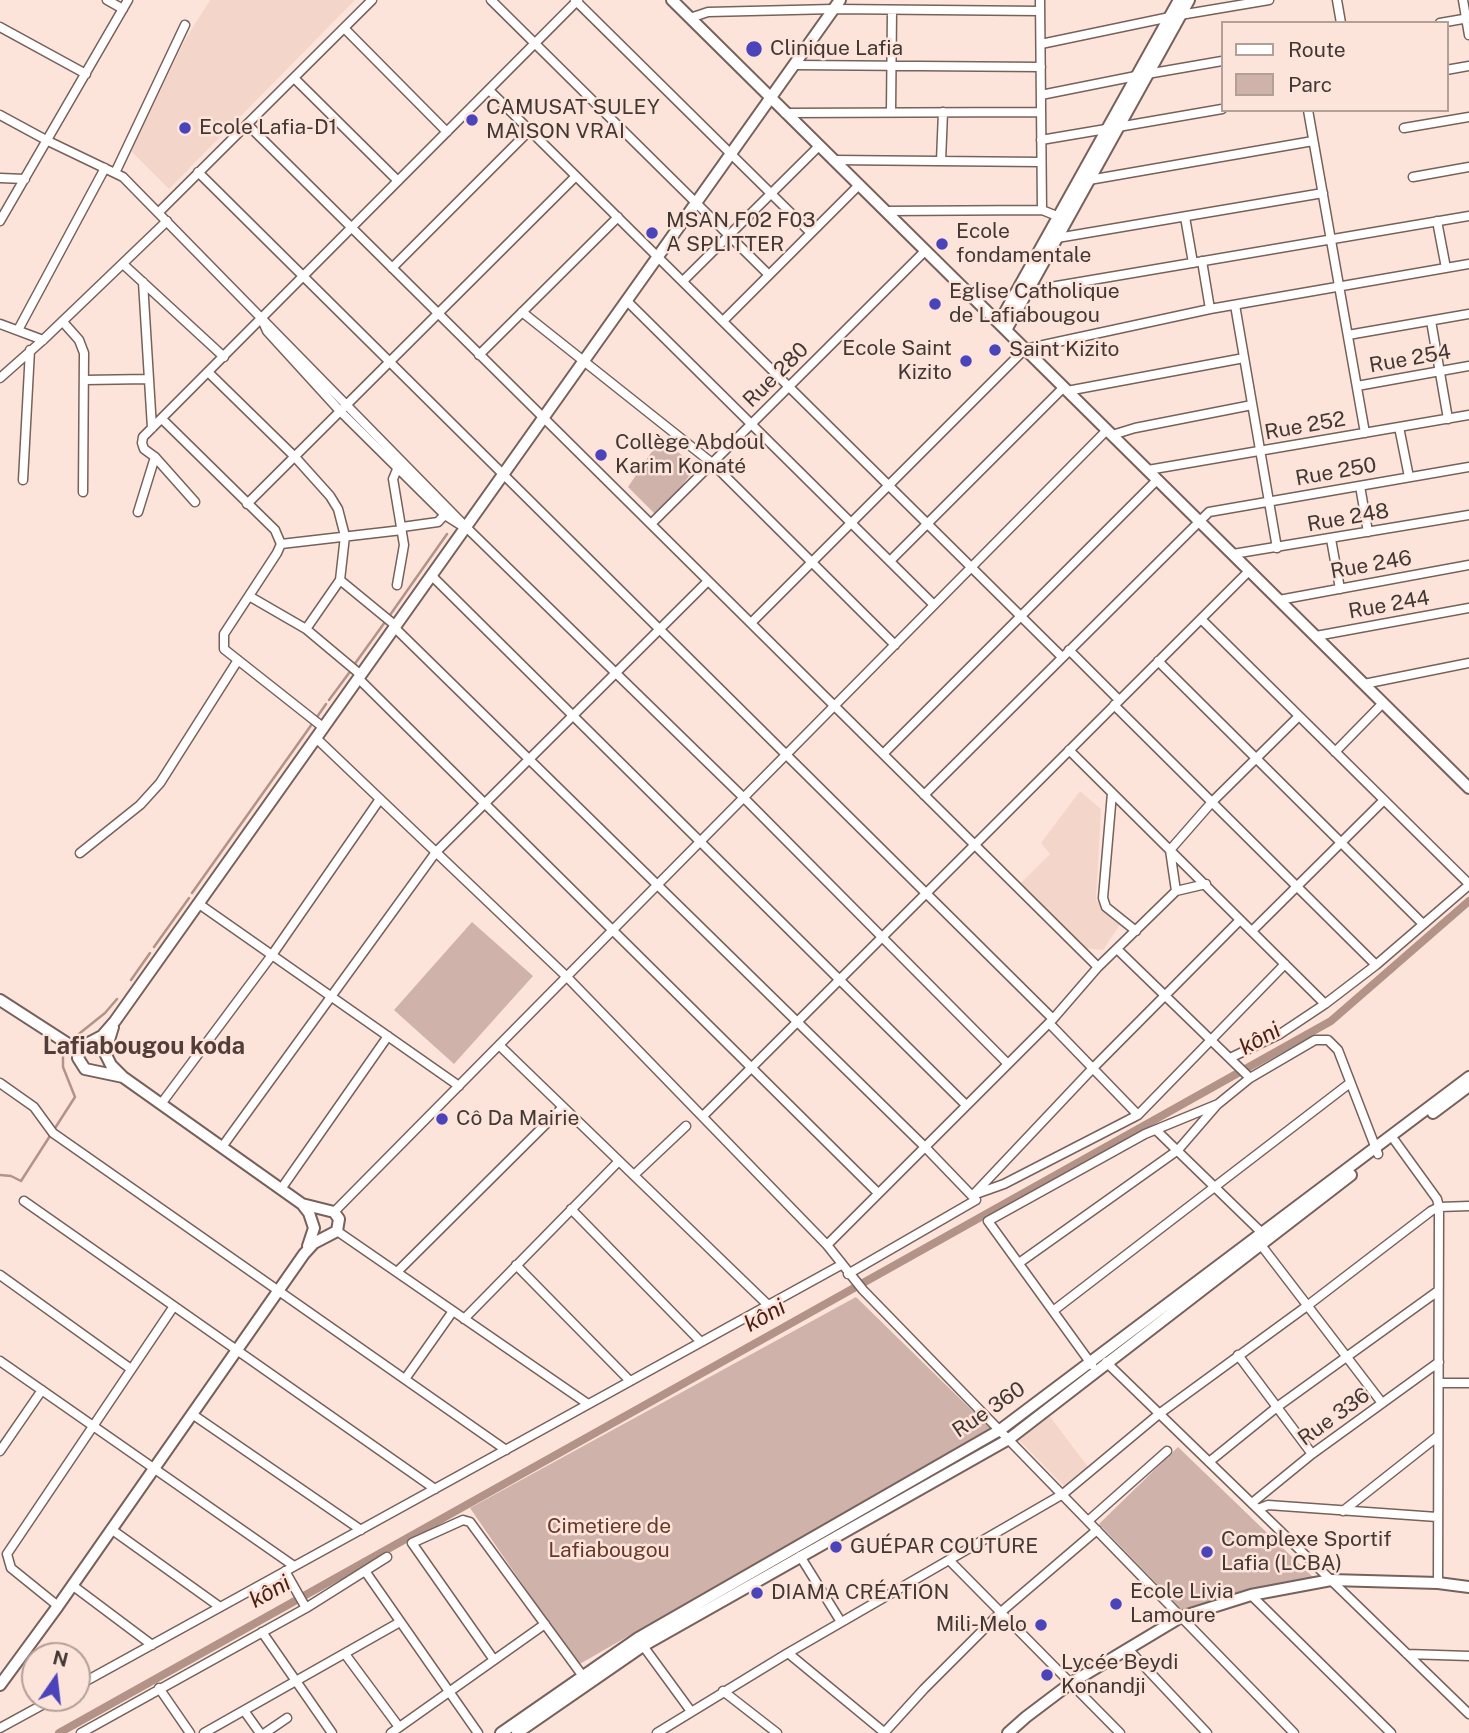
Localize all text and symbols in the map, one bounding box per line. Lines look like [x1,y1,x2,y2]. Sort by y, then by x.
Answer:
legend [1220,21,1448,112]
place label: Clinique Lafia [770,36,903,62]
text: Route [1288,37,1346,62]
marker: Clinique Lafia [744,39,764,59]
text: Parc [1288,72,1332,97]
place label: CAMUSAT SULEY MAISON VRAI [486,95,660,145]
marker: CAMUSAT SULEY MAISON VRAI [464,112,480,128]
place label: Ecole Lafia-D1 [199,115,337,141]
marker: Ecole Lafia-D1 [177,120,193,136]
place label: MSAN F02 F03 A SPLITTER [666,208,816,258]
place label: Ecole fondamentale [956,219,1091,269]
marker: MSAN F02 F03 A SPLITTER [644,225,660,241]
marker: Ecole fondamentale [934,236,950,252]
place label: Eglise Catholique de Lafiabougou [949,279,1120,329]
marker: Eglise Catholique de Lafiabougou [927,296,943,312]
place label: Ecole Saint Kizito [842,336,952,386]
street label: Rue 280 [738,337,814,413]
place label: Saint Kizito [1009,337,1119,363]
street label: Rue 254 [1367,339,1453,379]
marker: Saint Kizito [987,342,1003,358]
marker: Ecole Saint Kizito [958,353,974,369]
street label: Rue 252 [1263,406,1347,446]
place label: Collège Abdoul Karim Konaté [615,430,765,480]
marker: Collège Abdoul Karim Konaté [593,447,609,463]
street label: Rue 250 [1293,452,1379,492]
street label: Rue 248 [1305,498,1391,538]
street label: Rue 246 [1328,545,1414,585]
street label: Rue 244 [1346,585,1432,625]
water label: kôni [1235,1017,1285,1061]
district label: Lafiabougou koda [43,1033,245,1061]
place label: Cô Da Mairie [456,1106,579,1132]
marker: Cô Da Mairie [434,1111,450,1127]
water label: kôni [740,1294,790,1338]
street label: Rue 360 [948,1377,1030,1443]
street label: Rue 336 [1293,1383,1375,1451]
park label: Cimetiere de Lafiabougou [547,1514,671,1564]
place label: Complexe Sportif Lafia (LCBA) [1221,1527,1391,1577]
place label: GUÉPAR COUTURE [850,1534,1038,1560]
marker: GUÉPAR COUTURE [828,1539,844,1555]
marker: Complexe Sportif Lafia (LCBA) [1199,1544,1215,1560]
water label: kôni [245,1570,295,1614]
place label: Ecole Livia Lamoure [1130,1579,1234,1629]
place label: DIAMA CRÉATION [771,1580,949,1606]
marker: DIAMA CRÉATION [749,1585,765,1601]
marker: Ecole Livia Lamoure [1108,1596,1124,1612]
place label: Mili-Melo [936,1612,1027,1638]
marker: Mili-Melo [1033,1617,1049,1633]
north arrow [21,1642,91,1712]
text: N [51,1646,70,1671]
place label: Lycée Beydi Konandji [1061,1650,1178,1700]
marker: Lycée Beydi Konandji [1039,1667,1055,1683]

